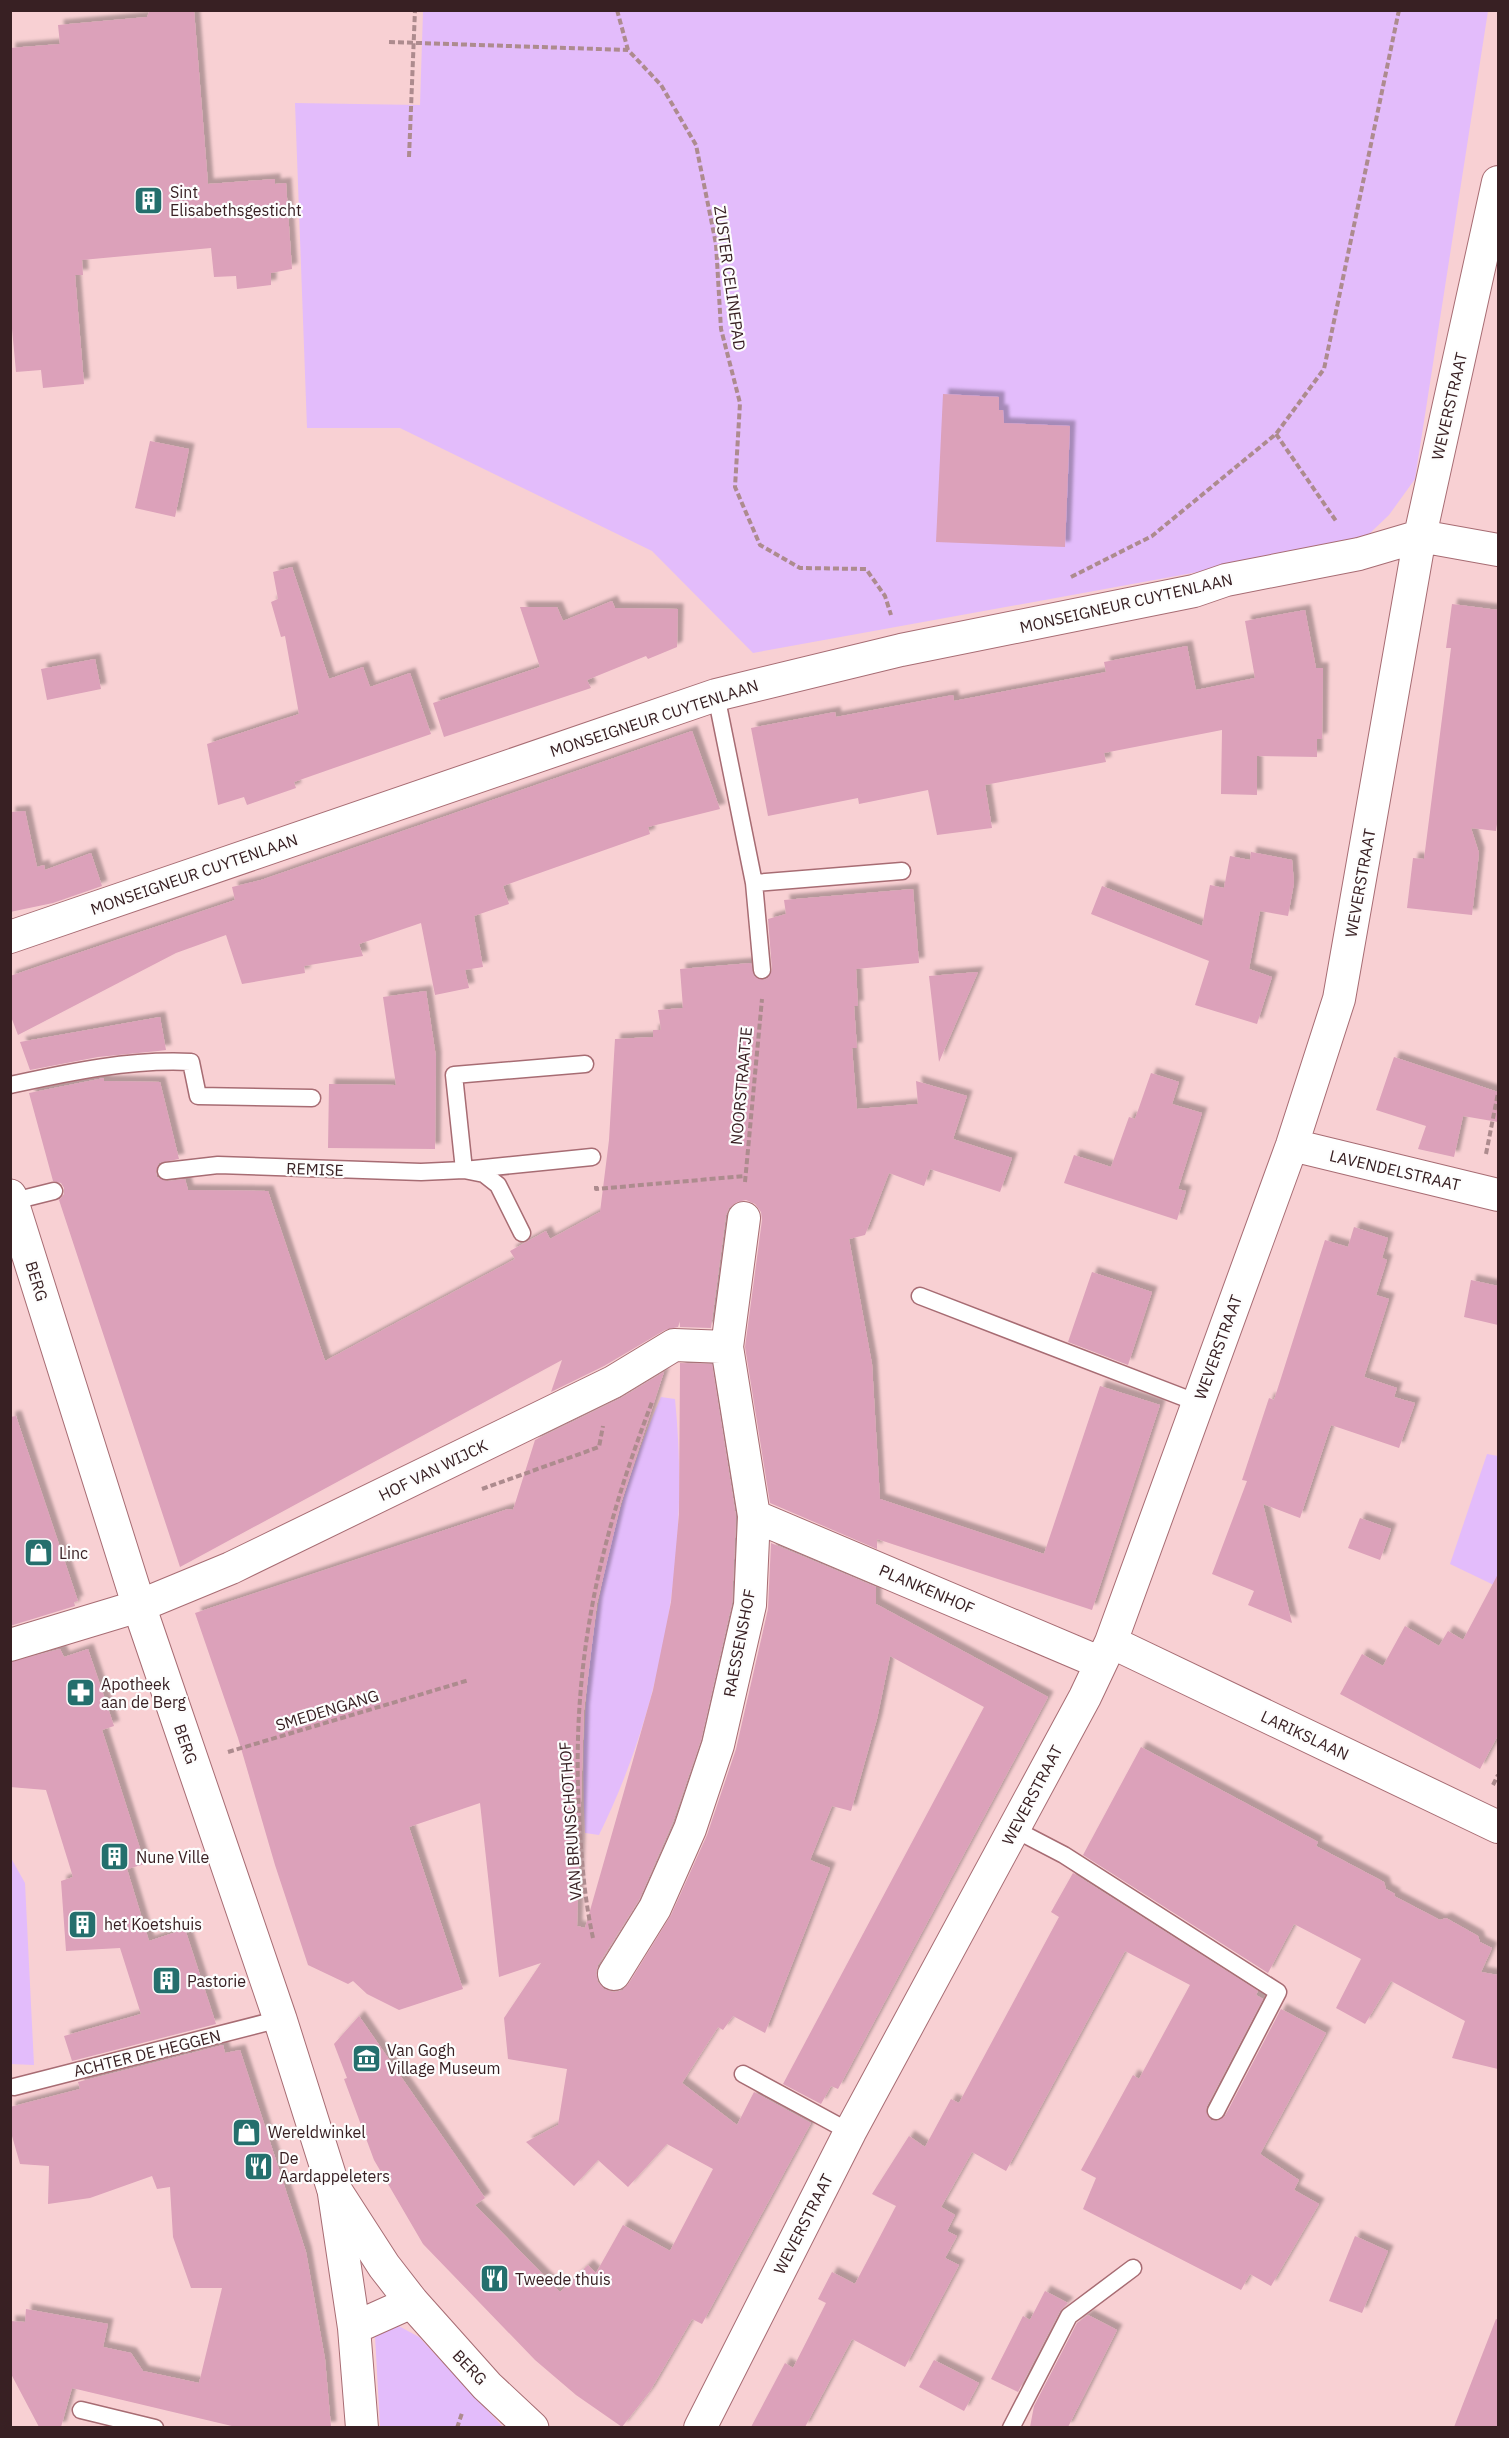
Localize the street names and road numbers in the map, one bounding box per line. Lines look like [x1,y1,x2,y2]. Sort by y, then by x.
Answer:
street label: ZUSTER CELINEPAD [710,204,750,352]
street label: WEVERSTRAAT [1427,350,1471,462]
street label: MONSEIGNEUR CUYTENLAAN [1018,569,1234,637]
street label: MONSEIGNEUR CUYTENLAAN [547,675,761,761]
street label: WEVERSTRAAT [1341,827,1379,939]
street label: MONSEIGNEUR CUYTENLAAN [88,829,300,919]
street label: NOORSTRAATJE [726,1026,756,1146]
street label: LAVENDELSTRAAT [1328,1145,1462,1195]
street label: REMISE [286,1158,344,1180]
street label: BERG [21,1258,53,1304]
street label: WEVERSTRAAT [1190,1292,1246,1402]
street label: HOF VAN WIJCK [375,1435,491,1505]
street label: PLANKENHOF [876,1560,978,1618]
street label: RAESSENSHOF [719,1587,759,1699]
street label: SMEDENGANG [273,1685,381,1735]
street label: LARIKSLAAN [1258,1706,1352,1764]
street label: BERG [170,1721,202,1767]
street label: VAN BRUNSCHOTHOF [554,1741,586,1901]
street label: WEVERSTRAAT [997,1742,1067,1848]
street label: ACHTER DE HEGGEN [71,2025,223,2081]
street label: WEVERSTRAAT [769,2170,837,2278]
street label: BERG [449,2345,491,2389]

